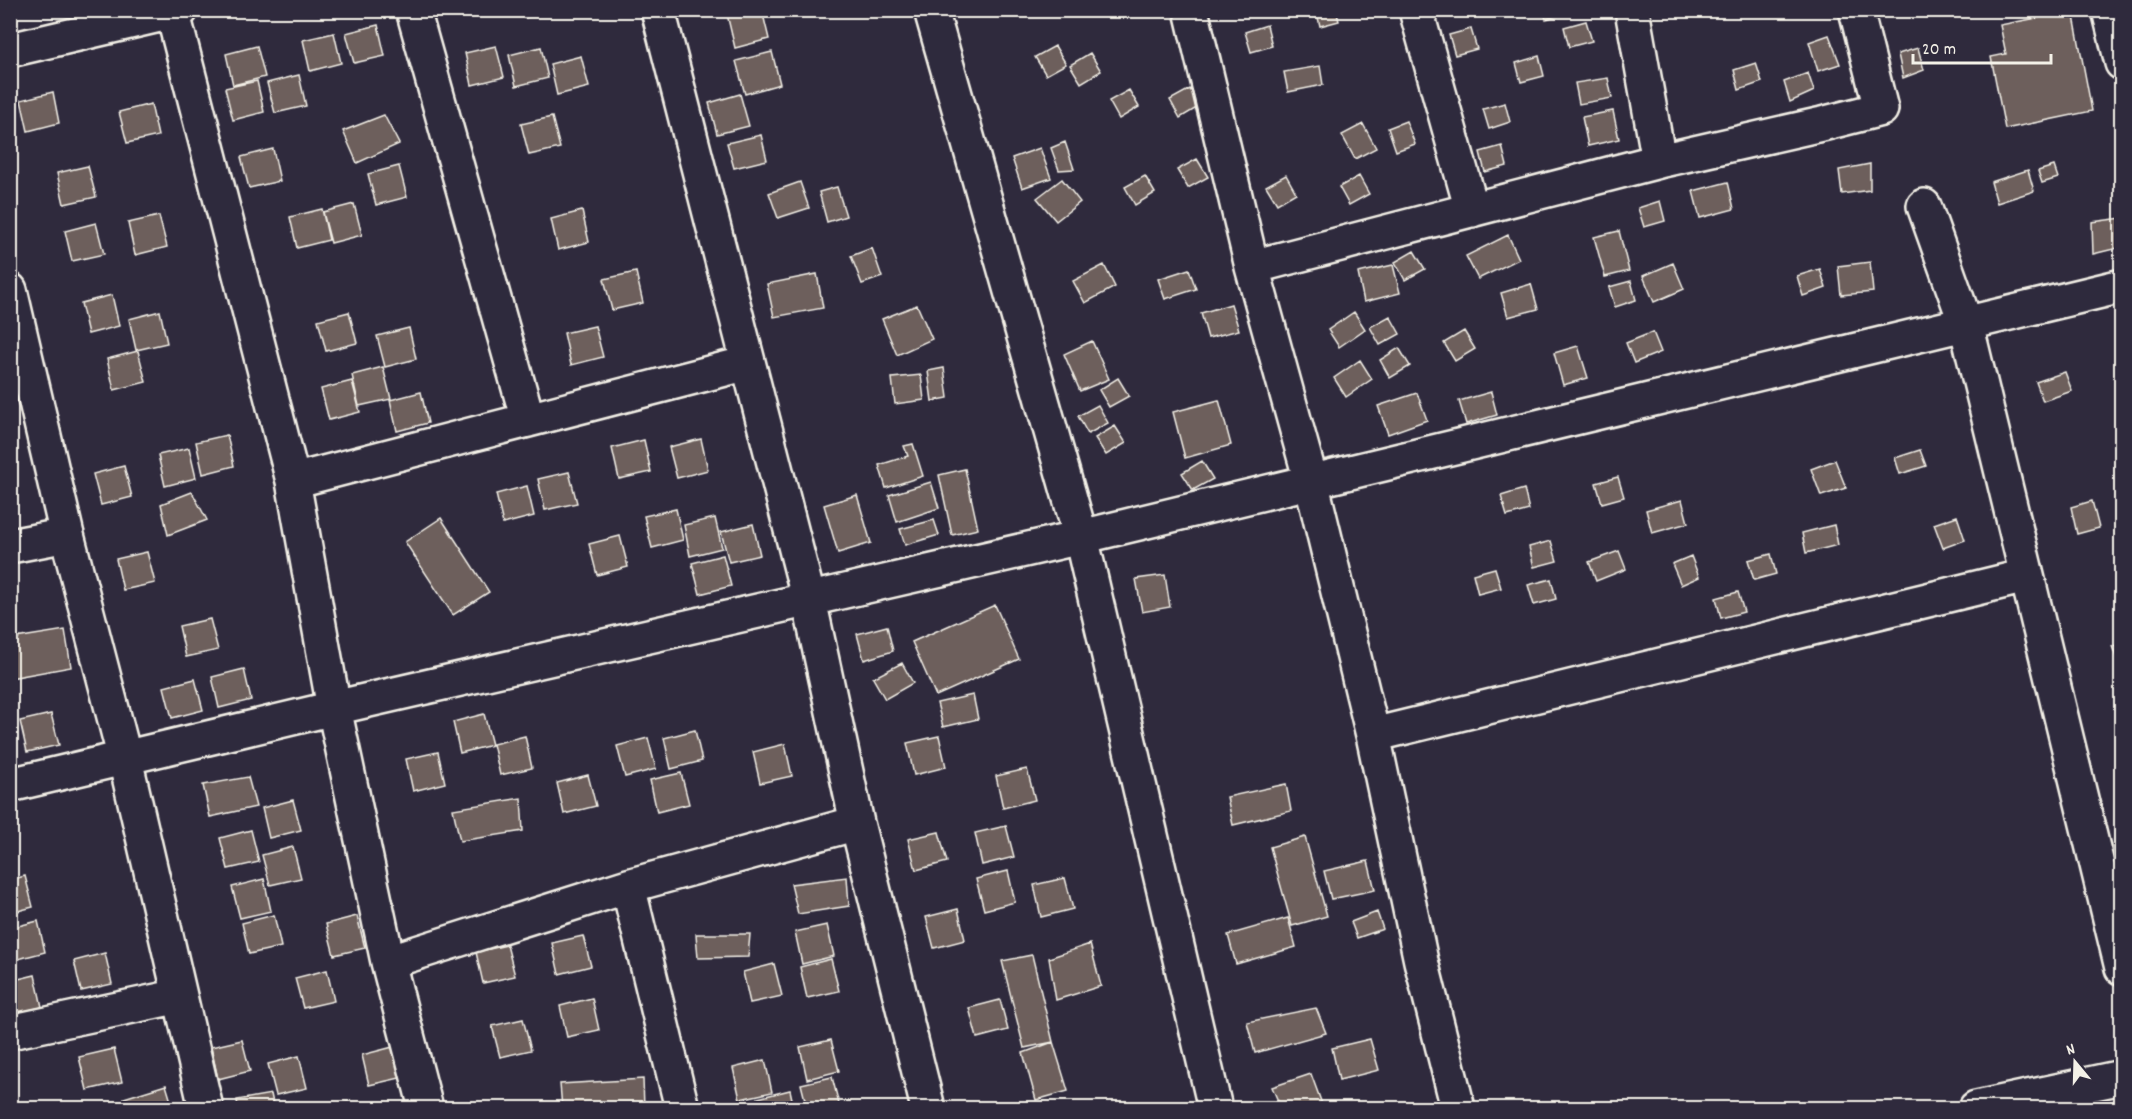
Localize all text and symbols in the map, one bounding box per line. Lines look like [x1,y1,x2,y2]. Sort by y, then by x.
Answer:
scale bar [1913,27,2051,65]
text: 20 m [1922,38,1956,63]
north arrow [2045,1032,2105,1092]
text: N [2063,1038,2079,1062]

